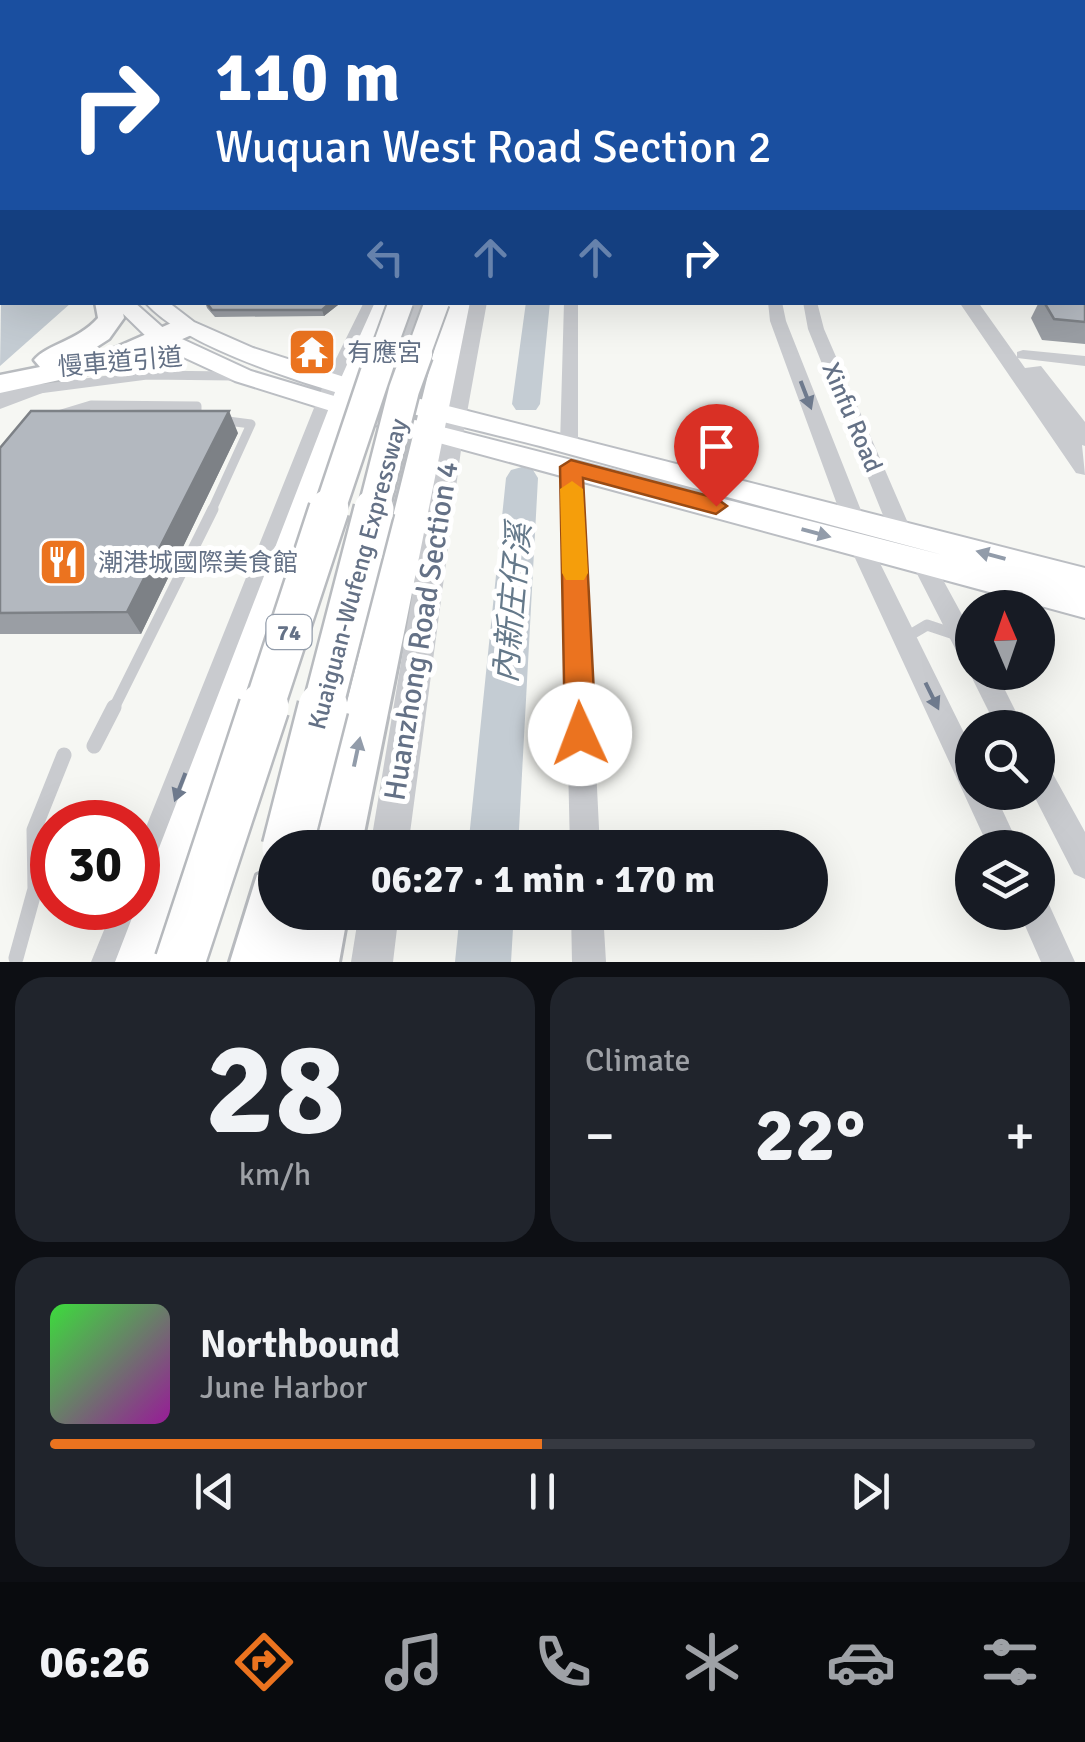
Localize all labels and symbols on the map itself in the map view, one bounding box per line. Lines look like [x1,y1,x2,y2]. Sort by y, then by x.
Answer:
temple icon: 有應宮 [286,326,338,378]
place label: 有應宮 [347,337,422,368]
street label: 慢車道引道 [56,341,184,382]
street label: Xinfu Road [816,358,890,477]
one-way arrow [799,380,814,410]
pin [674,404,759,507]
street label: Kuaiguan-Wufeng Expressway [301,415,414,733]
street label: Huanzhong Road Section 4 [376,459,467,803]
water label: 內新庄仔溪 [486,518,539,684]
one-way arrow [800,525,831,541]
restaurant icon: 潮港城國際美食館 [37,536,89,588]
place label: 潮港城國際美食館 [98,547,298,578]
one-way arrow [975,547,1006,562]
north arrow [955,590,1055,690]
road number: 74 [266,615,312,649]
position arrow [528,682,632,786]
one-way arrow [924,682,941,711]
one-way arrow [350,736,365,767]
one-way arrow [172,773,187,803]
speed limit sign: 30 [30,800,160,930]

